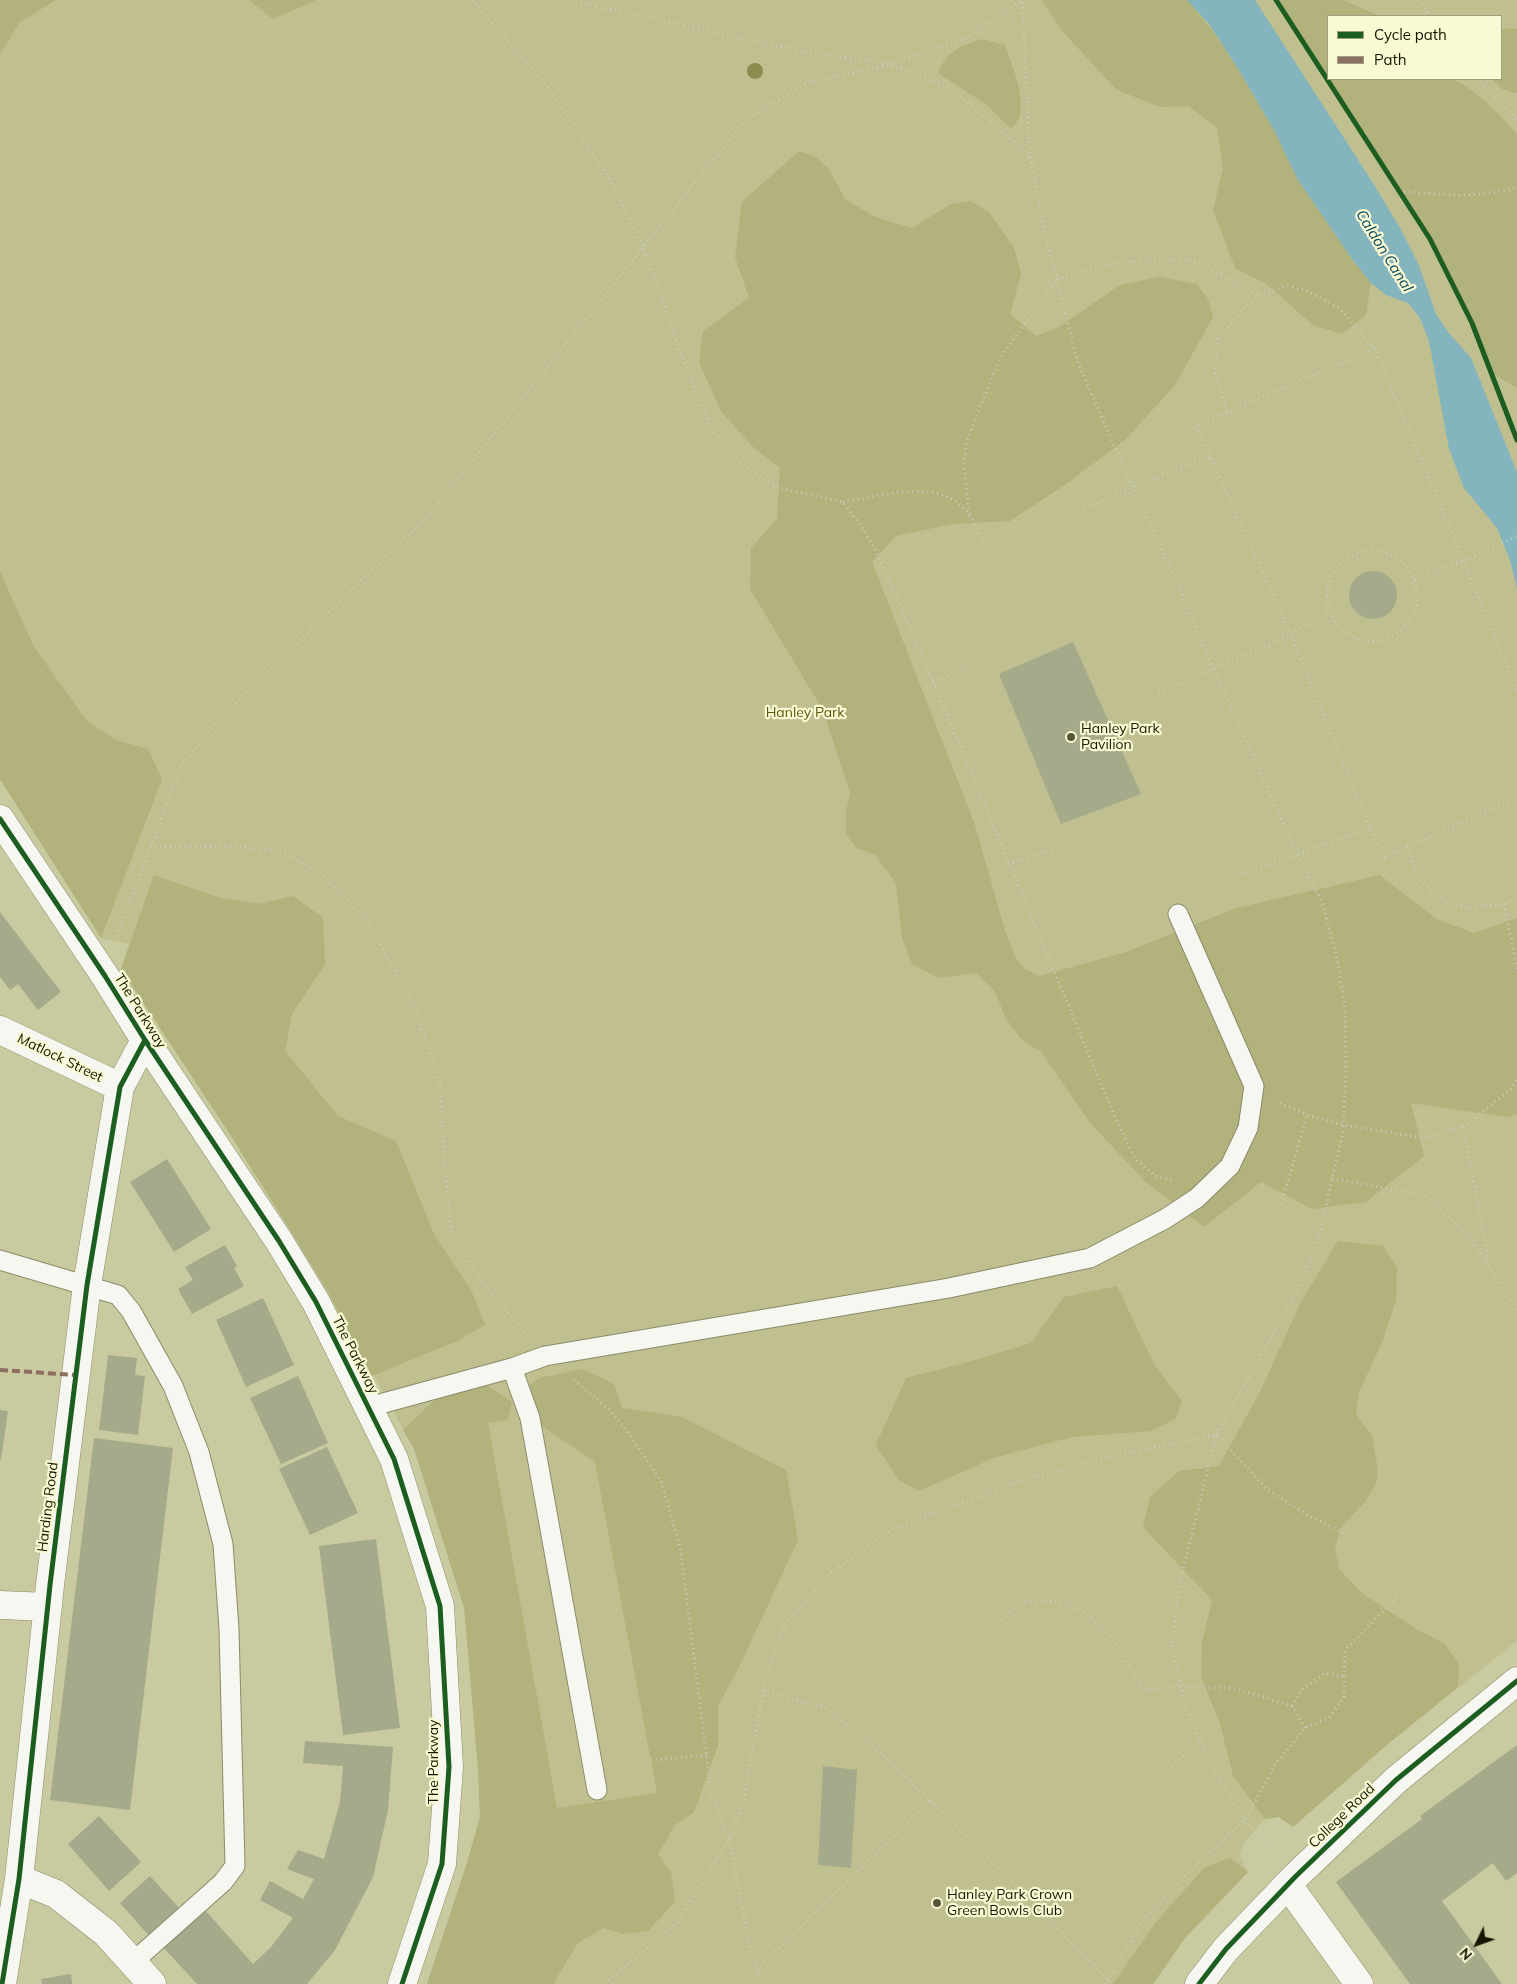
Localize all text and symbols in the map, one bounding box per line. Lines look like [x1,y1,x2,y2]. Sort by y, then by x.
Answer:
legend [1327,15,1502,80]
text: Cycle path [1374,25,1447,44]
text: Path [1374,50,1406,69]
water label: Caldon Canal [1352,207,1416,295]
park label: Hanley Park [766,705,844,721]
place label: Hanley Park Pavilion [1081,721,1160,754]
marker: Hanley Park Pavilion [1065,731,1077,743]
street label: The Parkway [110,971,170,1051]
street label: Matlock Street [14,1030,106,1086]
street label: The Parkway [328,1313,382,1397]
street label: Harding Road [34,1461,62,1553]
street label: The Parkway [426,1720,442,1804]
street label: College Road [1305,1780,1379,1852]
place label: Hanley Park Crown Green Bowls Club [947,1887,1072,1920]
marker: Hanley Park Crown Green Bowls Club [931,1897,943,1909]
north arrow [1452,1919,1502,1969]
text: N [1456,1944,1476,1964]

